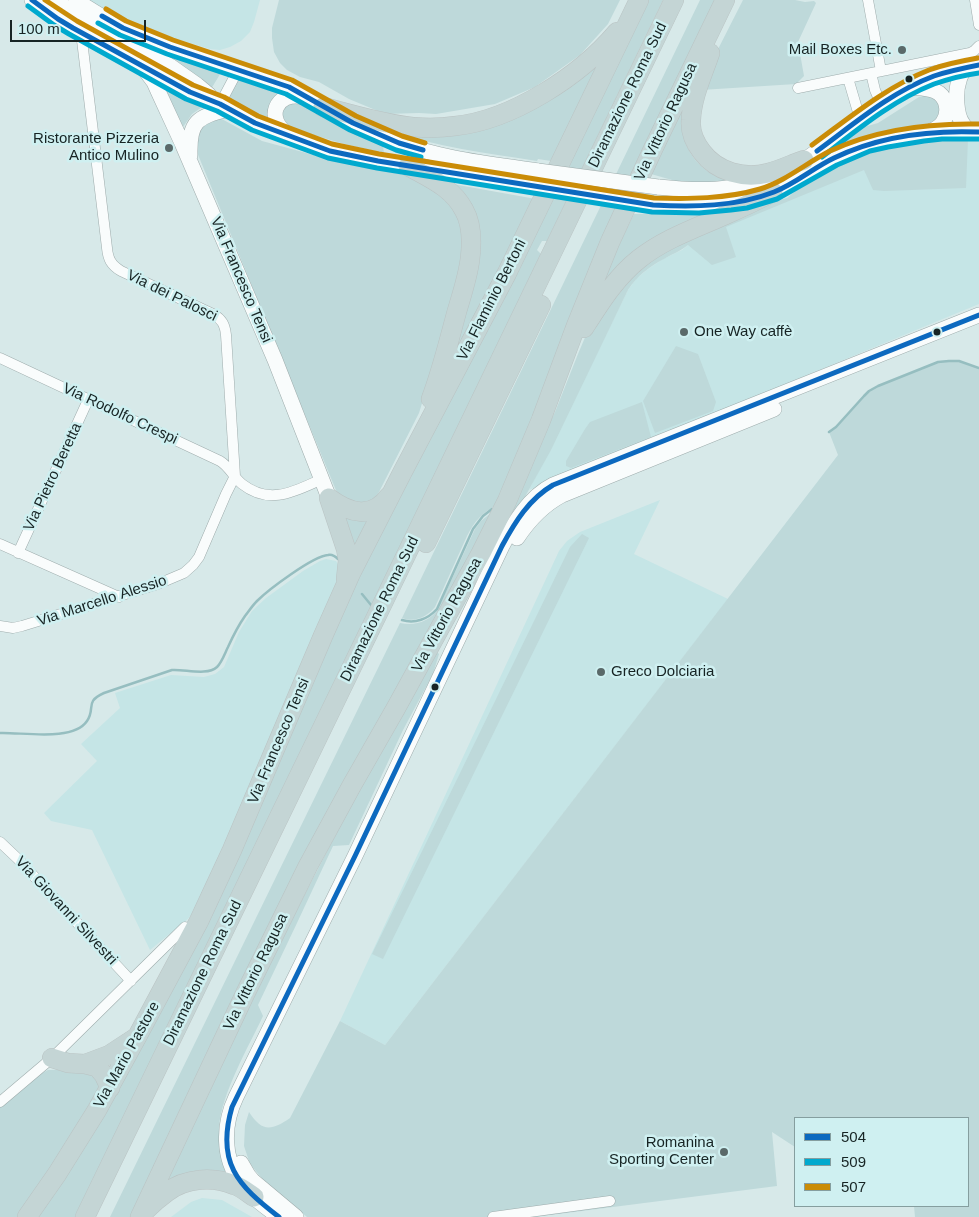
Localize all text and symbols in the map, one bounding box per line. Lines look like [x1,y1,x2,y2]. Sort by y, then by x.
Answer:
scale bar [12,10,149,42]
street label: Diramazione Roma Sud [585,19,671,171]
text: 100 m [18,20,60,37]
place label: Mail Boxes Etc. [789,41,892,59]
marker: Mail Boxes Etc. [896,44,908,56]
street label: Via Vittorio Ragusa [631,60,701,184]
unlabelled marker [904,74,914,84]
place label: Ristorante Pizzeria Antico Mulino [33,130,159,165]
marker: Ristorante Pizzeria Antico Mulino [163,142,175,154]
street label: Via Francesco Tensi [206,214,276,346]
street label: Via Flaminio Bertoni [454,236,530,364]
street label: Via dei Palosci [124,266,220,326]
place label: One Way caffè [694,323,792,341]
marker: One Way caffè [678,326,690,338]
unlabelled marker [932,327,942,337]
street label: Via Rodolfo Crespi [60,379,180,449]
street label: Via Pietro Beretta [20,420,86,534]
street label: Diramazione Roma Sud [337,533,423,685]
street label: Via Vittorio Ragusa [408,555,486,675]
street label: Via Marcello Alessio [35,572,169,630]
place label: Greco Dolciaria [611,663,714,681]
marker: Greco Dolciaria [595,666,607,678]
street label: Via Francesco Tensi [244,675,314,807]
unlabelled marker [430,682,440,692]
street label: Via Giovanni Silvestri [11,853,121,969]
street label: Diramazione Roma Sud [160,897,246,1049]
street label: Via Vittorio Ragusa [220,911,292,1033]
street label: Via Mario Pastore [90,999,164,1111]
legend [794,1117,969,1207]
text: 504 [841,1128,866,1145]
place label: Romanina Sporting Center [609,1134,714,1169]
marker: Romanina Sporting Center [718,1146,730,1158]
text: 509 [841,1153,866,1170]
text: 507 [841,1178,866,1195]

